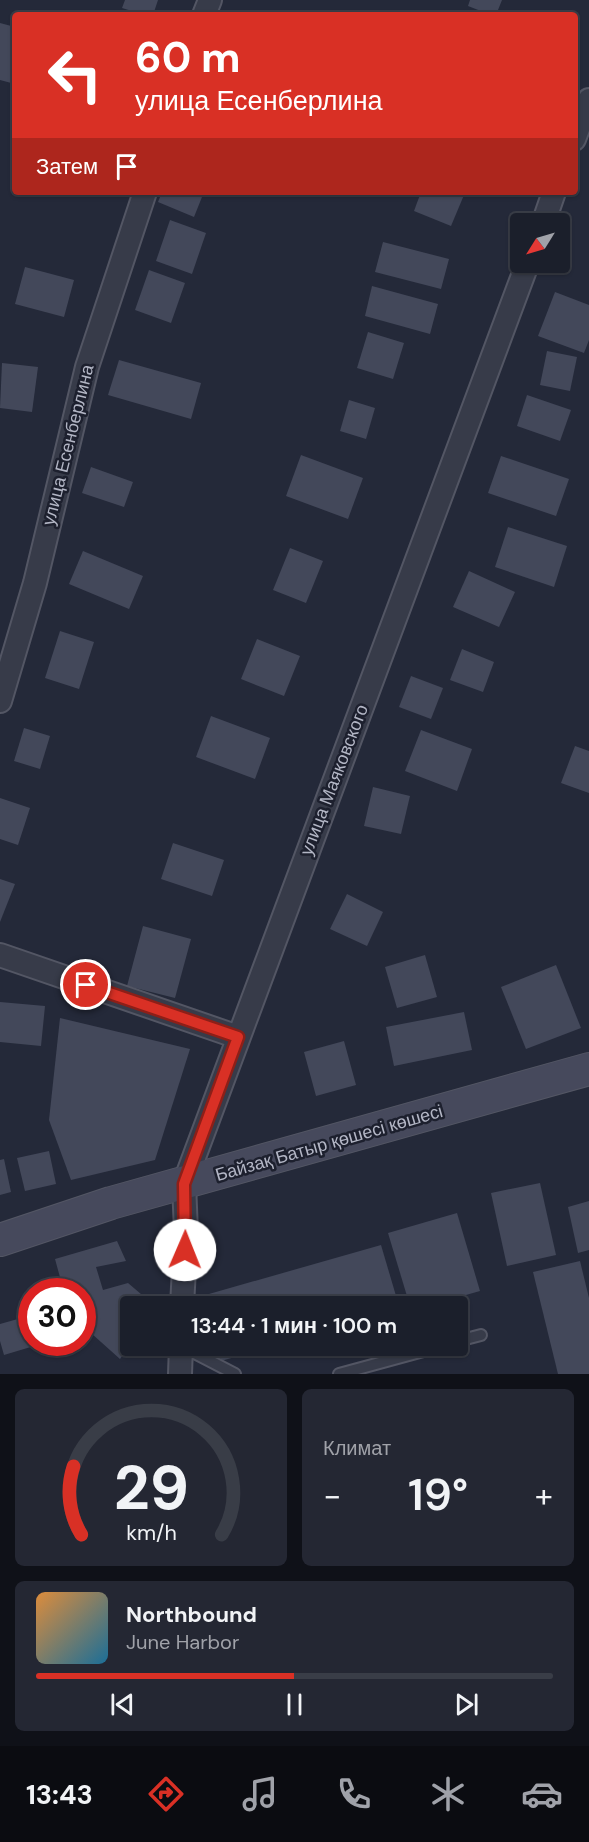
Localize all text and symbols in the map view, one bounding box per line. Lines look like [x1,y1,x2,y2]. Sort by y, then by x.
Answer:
text: 60 m [135,30,241,85]
icon: left [36,36,114,114]
text: улица Есенберлина [135,83,383,118]
icon: arrive [110,150,143,183]
text: Затем [36,152,98,181]
north arrow [510,213,570,273]
map controls [510,213,570,273]
street label: улица Есенберлина [36,361,100,528]
street label: улица Маяковского [294,701,374,859]
pin [60,959,111,1010]
icon: arrive [69,968,102,1001]
street label: Байзақ Батыр қөшесі көшесі [212,1099,446,1187]
position arrow [153,1218,217,1282]
speed limit sign: 30 [18,1278,96,1356]
text: 13:44 · 1 мин · 100 m [191,1311,397,1340]
text: Климат [323,1435,391,1461]
text: 29 [113,1447,189,1528]
text: 19° [408,1465,468,1524]
text: − [323,1474,341,1517]
text: + [535,1474,553,1517]
text: km/h [126,1519,176,1547]
text: Northbound [126,1600,257,1629]
text: June Harbor [126,1629,239,1655]
icon: previous [106,1688,139,1721]
icon: pause [278,1688,311,1721]
icon: next [450,1688,483,1721]
icon: directions [145,1773,187,1815]
icon: music [239,1773,281,1815]
icon: phone [333,1773,375,1815]
icon: climate [427,1773,469,1815]
icon: car [521,1773,563,1815]
text: 13:43 [26,1777,93,1812]

